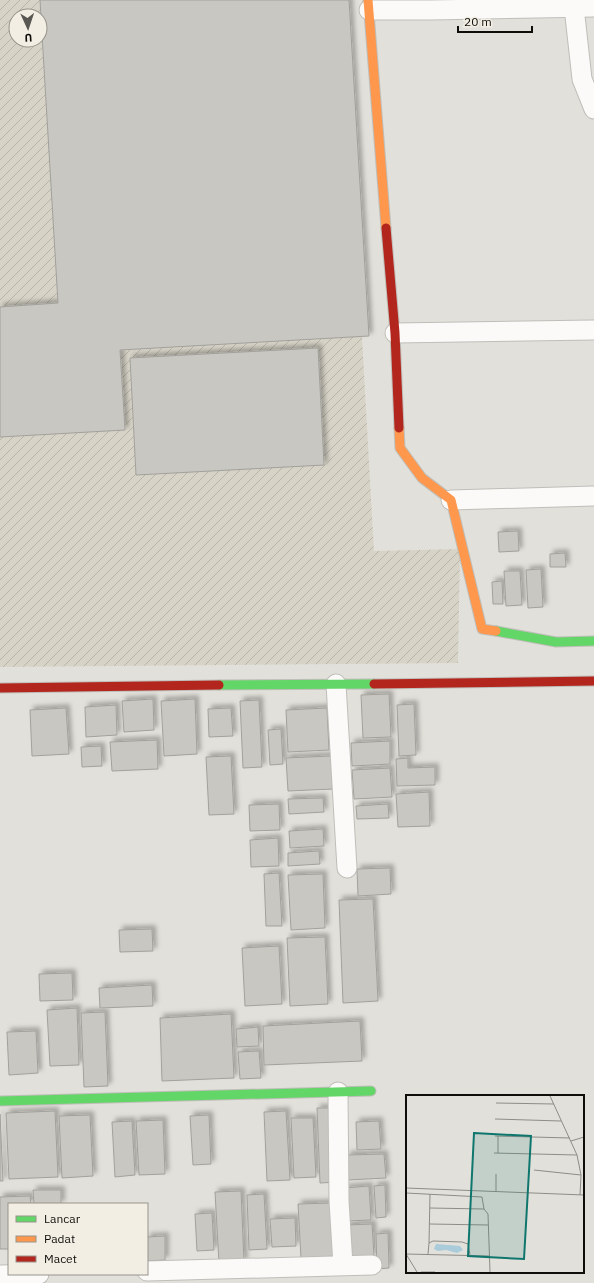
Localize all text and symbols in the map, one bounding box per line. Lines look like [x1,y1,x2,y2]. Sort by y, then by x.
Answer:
north arrow [8,8,48,48]
scale bar [458,8,532,34]
text: 20 m [464,14,492,29]
text: U [24,31,33,45]
inset map [406,1095,584,1273]
legend [8,1203,148,1275]
text: Lancar [44,1211,81,1226]
text: Padat [44,1231,75,1246]
text: Macet [44,1251,77,1266]

